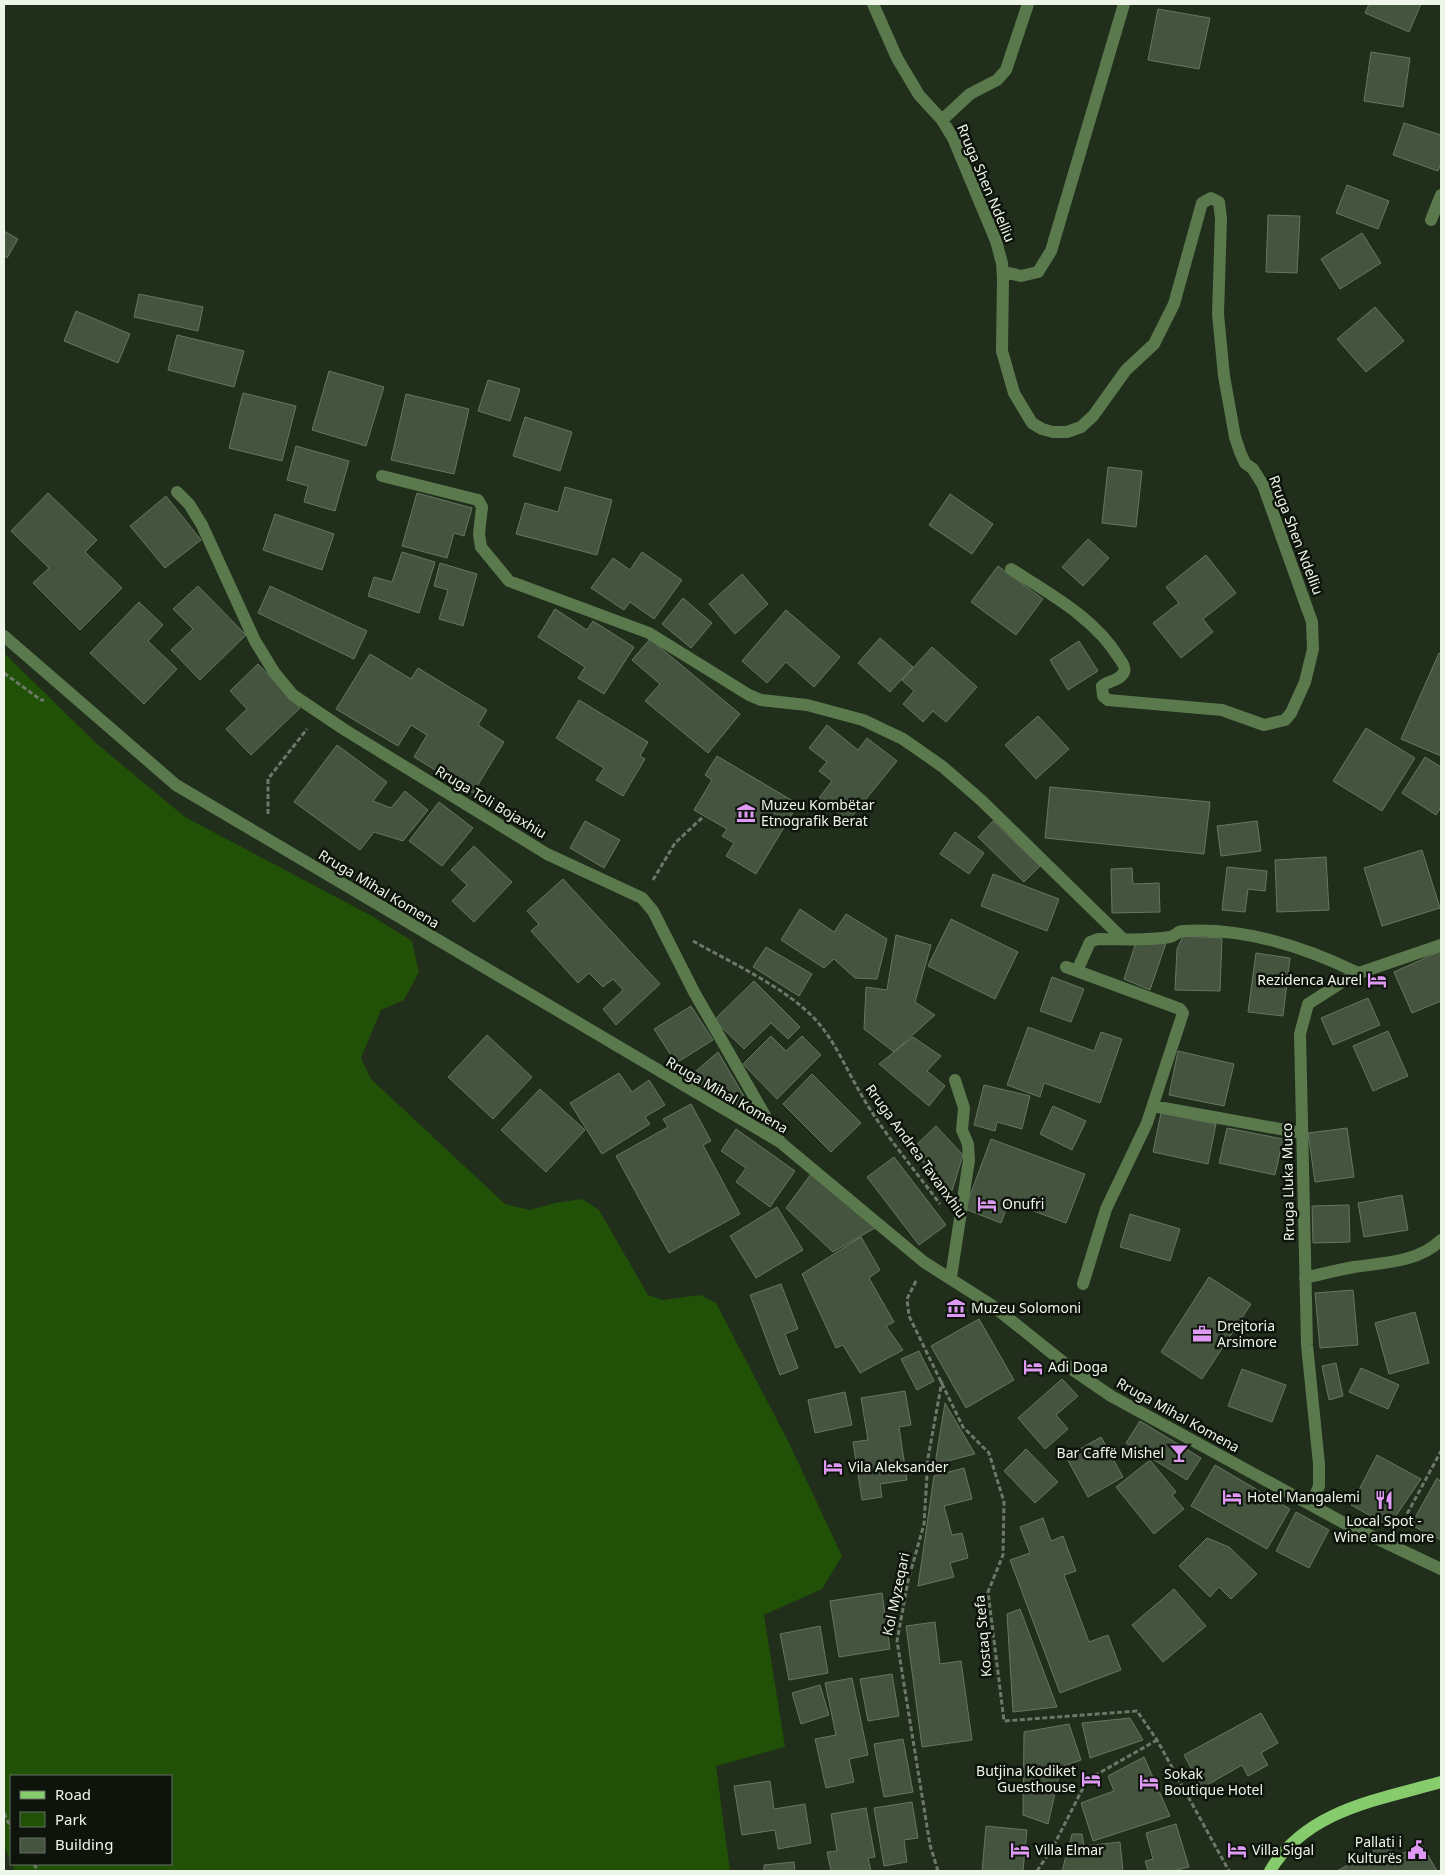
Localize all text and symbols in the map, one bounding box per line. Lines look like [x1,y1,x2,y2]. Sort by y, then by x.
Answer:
street label: Rruga Shen Ndelliu [953,121,1020,245]
street label: Rruga Shen Ndelliu [1265,472,1328,597]
street label: Rruga Toli Bojaxhiu [432,761,550,842]
place label: Muzeu Kombëtar Etnografik Berat [761,795,875,830]
museum icon: Muzeu Kombëtar Etnografik Berat [735,802,757,824]
street label: Rruga Mihal Komena [315,845,443,932]
hotel icon: Rezidenca Aurel [1366,969,1388,991]
place label: Rezidenca Aurel [1257,970,1362,989]
street label: Rruga Mihal Komena [663,1052,792,1137]
street label: Rruga Andrea Tavanxhiu [861,1080,971,1221]
street label: Rruga Lluka Muco [1277,1123,1298,1241]
hotel icon: Onufri [976,1193,998,1215]
place label: Onufri [1002,1194,1044,1213]
museum icon: Muzeu Solomoni [945,1297,967,1319]
place label: Muzeu Solomoni [971,1298,1081,1317]
place label: Drejtoria Arsimore [1217,1316,1277,1351]
office icon: Drejtoria Arsimore [1191,1323,1213,1345]
hotel icon: Adi Doga [1022,1356,1044,1378]
place label: Adi Doga [1048,1357,1108,1376]
street label: Rruga Mihal Komena [1113,1373,1243,1456]
bar icon: Bar Caffë Mishel [1168,1442,1190,1464]
place label: Bar Caffë Mishel [1057,1443,1164,1462]
hotel icon: Vila Aleksander [822,1456,844,1478]
place label: Vila Aleksander [848,1457,949,1476]
hotel icon: Hotel Mangalemi [1221,1486,1243,1508]
place label: Hotel Mangalemi [1247,1487,1360,1506]
restaurant icon: Local Spot - Wine and more [1373,1489,1395,1511]
place label: Local Spot - Wine and more [1334,1511,1434,1546]
street label: Kol Myzeqari [877,1551,914,1637]
street label: Kostaq Stefa [969,1594,996,1678]
place label: Butjina Kodiket Guesthouse [976,1761,1076,1796]
place label: Sokak Boutique Hotel [1164,1764,1263,1799]
hotel icon: Butjina Kodiket Guesthouse [1080,1768,1102,1790]
hotel icon: Sokak Boutique Hotel [1138,1771,1160,1793]
legend [10,1775,172,1865]
text: Road [55,1784,91,1804]
text: Park [55,1809,87,1829]
place label: Pallati i Kulturës [1347,1832,1402,1867]
text: Building [55,1834,113,1854]
hotel icon: Villa Elmar [1009,1839,1031,1861]
hotel icon: Villa Sigal [1226,1839,1248,1861]
public building icon: Pallati i Kulturës [1406,1839,1428,1861]
place label: Villa Elmar [1035,1840,1104,1859]
place label: Villa Sigal [1252,1840,1314,1859]

